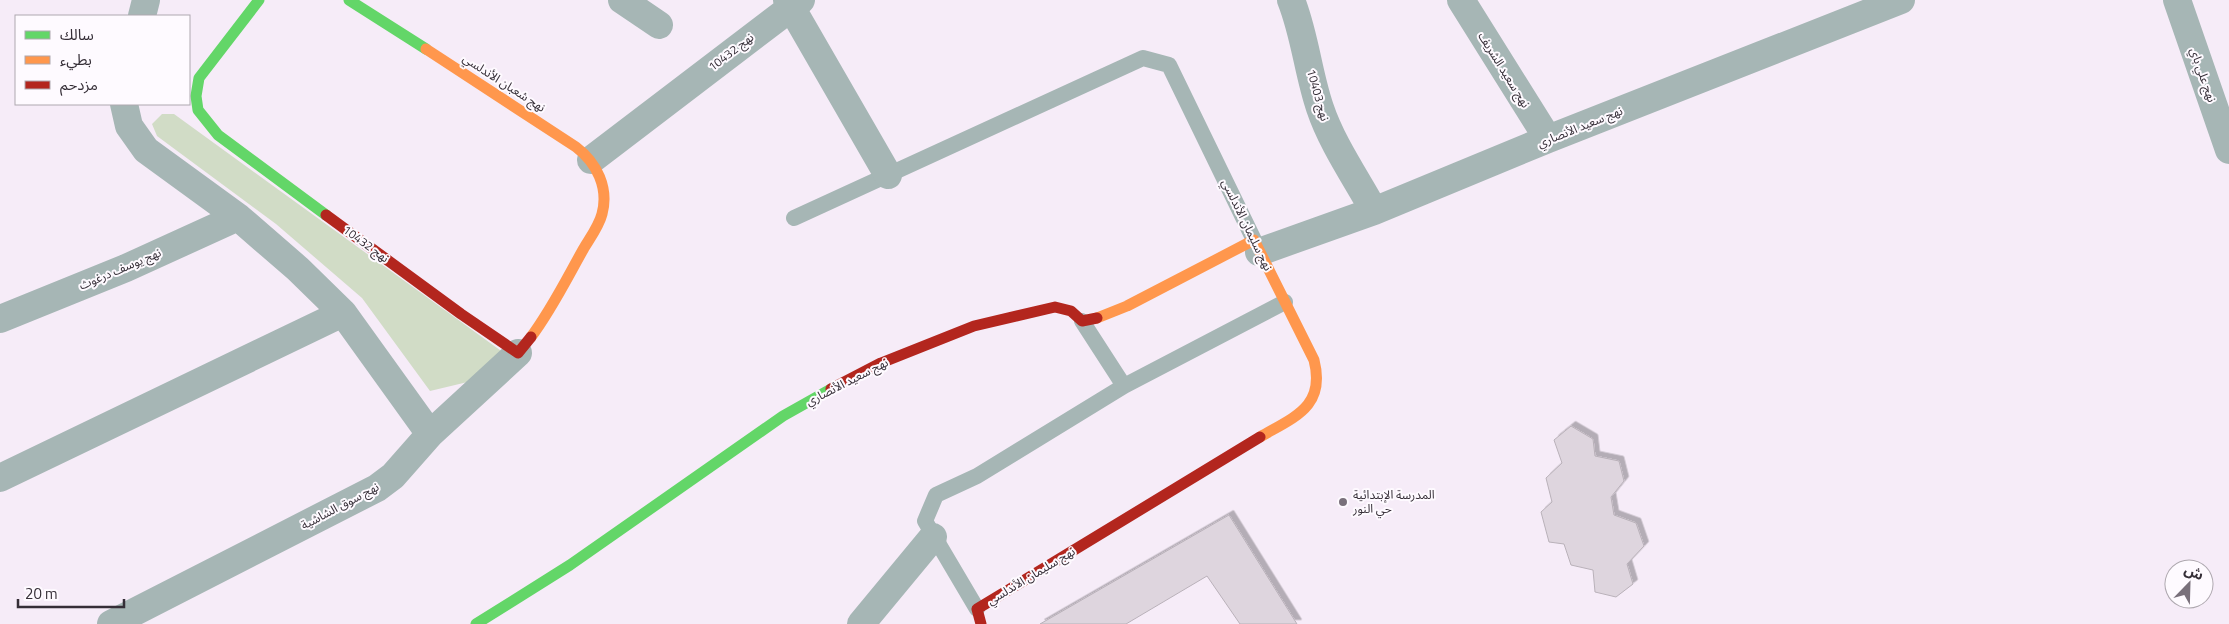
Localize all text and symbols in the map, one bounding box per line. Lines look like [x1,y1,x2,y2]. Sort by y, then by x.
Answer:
legend [15,15,190,105]
text: سالك [60,23,94,46]
street label: نهج 10432 [704,28,758,76]
street label: نهج سعيد الشريف [1474,28,1535,111]
street label: نهج علي باي [2185,45,2222,105]
text: بطيء [60,48,92,71]
street label: نهج شعبان الأندلسي [459,49,549,117]
street label: نهج 10403 [1302,67,1335,123]
text: مزدحم [60,73,98,96]
street label: نهج سعيد الأنصاري [1534,101,1626,153]
street label: نهج سليمان الأندلسي [1216,176,1278,274]
street label: نهج 10432 [339,220,393,267]
street label: نهج يوسف درغوث [76,243,164,294]
street label: نهج سعيد الأنصاري [802,353,892,411]
street label: نهج سوق الشاشية [297,477,382,534]
place label: المدرسة الإبتدائية حي النور [1352,485,1435,519]
marker: المدرسة الإبتدائية حي النور [1337,496,1349,508]
street label: نهج سليمان الأندلسي [983,542,1079,610]
text: ش [2181,558,2207,585]
north arrow [2164,559,2214,609]
scale bar [18,576,124,608]
text: 20 m [25,582,58,605]

